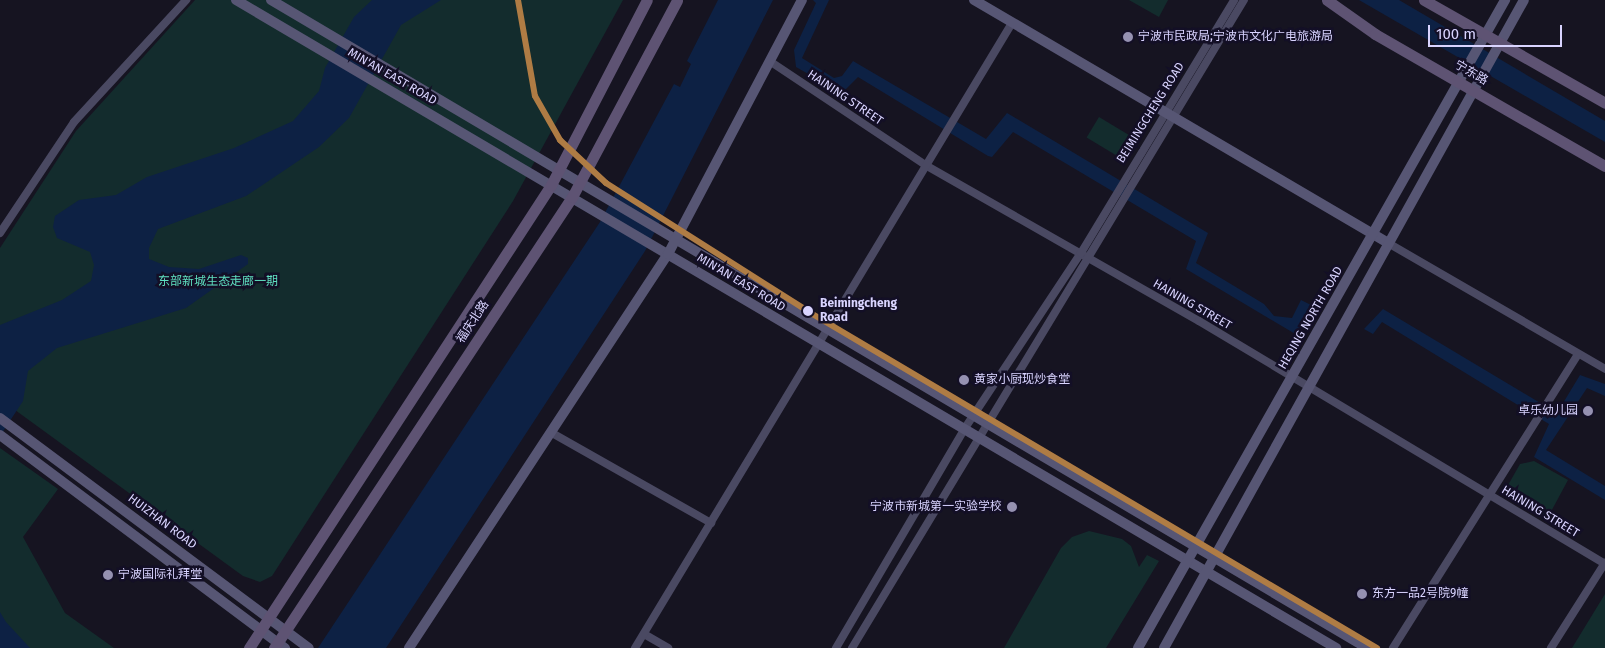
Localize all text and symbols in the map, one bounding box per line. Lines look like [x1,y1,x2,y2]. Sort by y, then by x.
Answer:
scale bar [1430,15,1564,47]
text: 100 m [1436,25,1476,43]
place label: 宁波市民政局;宁波市文化广电旅游局 [1138,30,1333,44]
marker: 宁波市民政局;宁波市文化广电旅游局 [1122,31,1134,43]
street label: MIN'AN EAST ROAD [345,46,439,108]
street label: 宁东路 [1452,58,1490,88]
street label: BEIMINGCHENG ROAD [1114,60,1188,166]
street label: HAINING STREET [804,67,886,129]
street label: MIN'AN EAST ROAD [694,251,788,315]
street label: HEQING NORTH ROAD [1276,264,1346,372]
park label: 东部新城生态走廊一期 [158,275,278,289]
street label: HAINING STREET [1150,277,1234,333]
place label: Beimingcheng Road [820,297,897,325]
street label: 福庆北路 [454,298,492,346]
marker: Beimingcheng Road [800,303,816,319]
place label: 黄家小厨现炒食堂 [974,373,1070,387]
marker: 黄家小厨现炒食堂 [958,374,970,386]
place label: 卓乐幼儿园 [1518,404,1578,418]
marker: 卓乐幼儿园 [1582,405,1594,417]
street label: HAINING STREET [1499,483,1581,541]
street label: HUIZHAN ROAD [125,491,199,553]
place label: 宁波市新城第一实验学校 [870,500,1002,514]
marker: 宁波市新城第一实验学校 [1006,501,1018,513]
place label: 宁波国际礼拜堂 [118,568,202,582]
marker: 宁波国际礼拜堂 [102,569,114,581]
place label: 东方一品2号院9幢 [1372,587,1468,601]
marker: 东方一品2号院9幢 [1356,588,1368,600]

